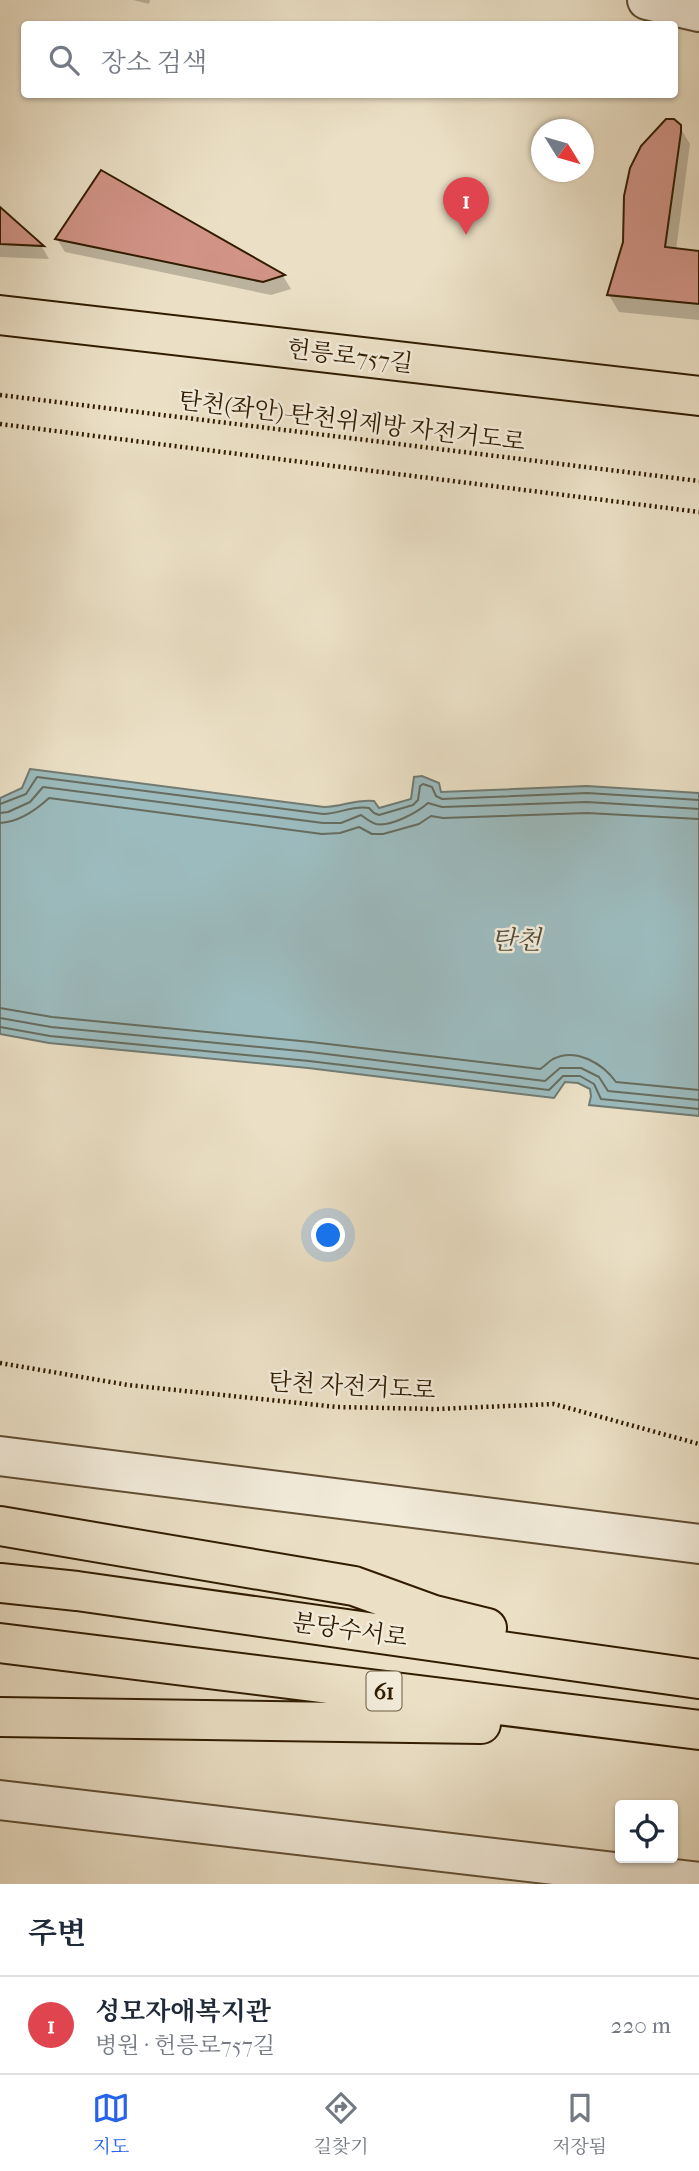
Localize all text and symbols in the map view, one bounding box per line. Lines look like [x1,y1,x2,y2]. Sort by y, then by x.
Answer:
search box [21,21,678,98]
icon: search [45,41,83,79]
text: 장소 검색 [101,47,207,78]
north arrow [531,119,594,182]
pin: 1 [443,177,489,235]
street label: 헌릉로757길 [286,334,414,378]
street label: 탄천(좌안)-탄천위제방 자전거도로 [177,386,527,456]
water label: 탄천 [491,925,543,956]
your location [311,1218,345,1252]
street label: 탄천 자전거도로 [268,1368,436,1404]
street label: 분당수서로 [291,1608,409,1652]
road number: 61 [366,1672,402,1710]
map controls [615,1800,678,1863]
button: locate [615,1800,678,1863]
text: 주변 [28,1916,86,1951]
text: 성모자애복지관 [95,1996,271,2027]
text: 1 [47,2012,55,2039]
text: 220 m [611,2012,671,2039]
text: 병원 · 헌릉로757길 [95,2032,275,2059]
tab: 지도 [92,2089,130,2158]
tab: 길찾기 [313,2089,369,2158]
tab: 저장됨 [552,2089,607,2158]

